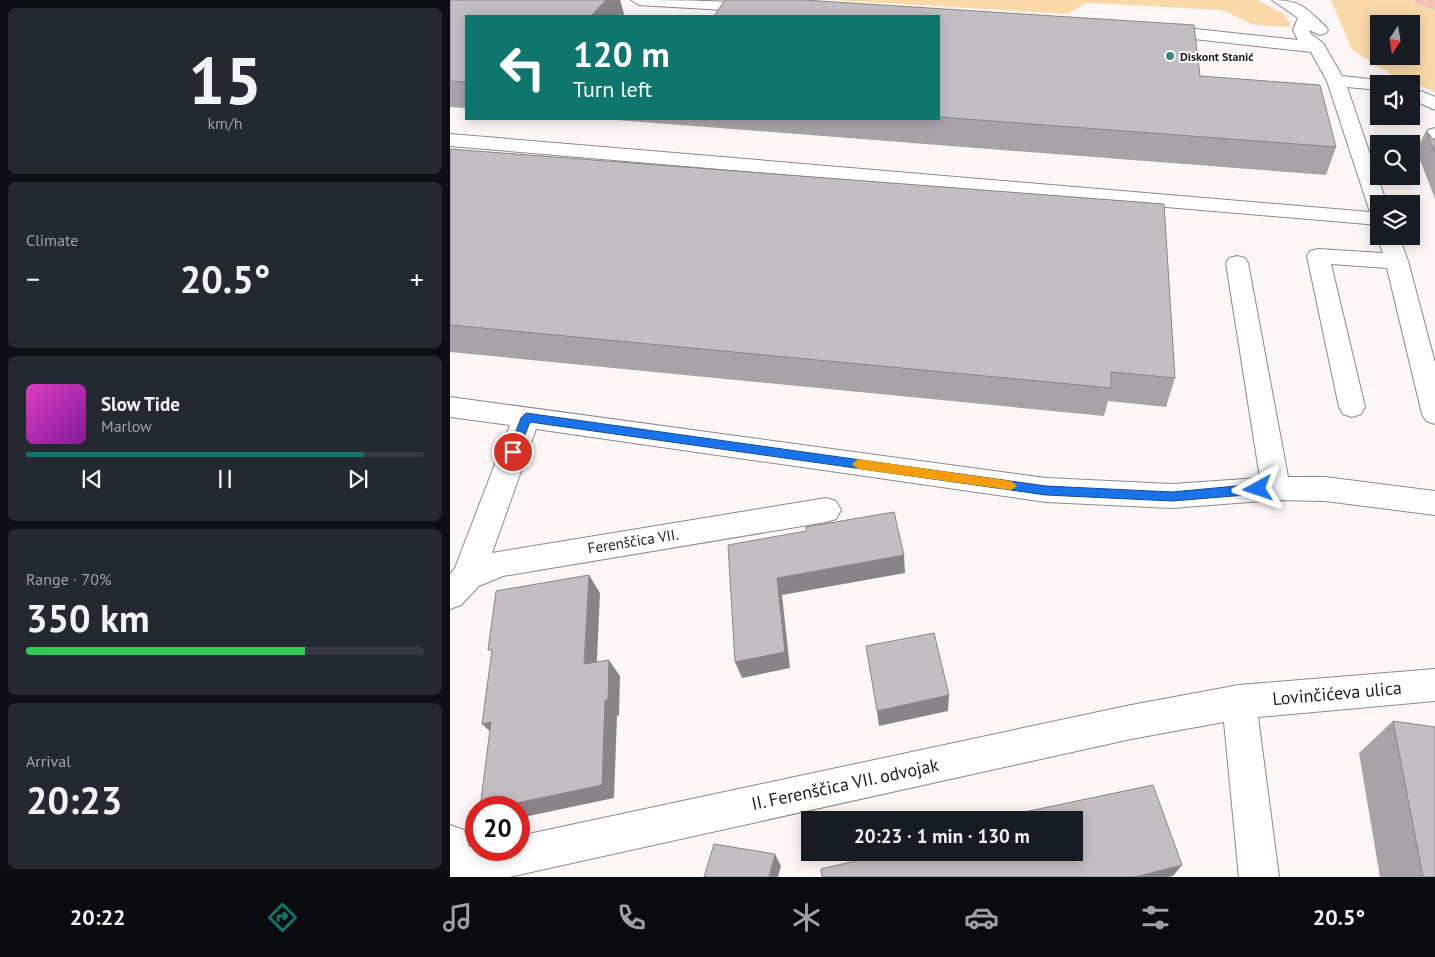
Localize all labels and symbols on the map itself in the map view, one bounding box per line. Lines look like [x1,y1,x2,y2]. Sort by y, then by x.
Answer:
north arrow [1370,15,1420,65]
place label: Diskont Stanić [1180,49,1253,64]
marker: Diskont Stanić [1164,50,1176,62]
pin [492,431,534,473]
position arrow [1231,462,1283,514]
street label: Ferenščica VII. [586,524,680,558]
street label: Lovinčićeva ulica [1271,676,1403,710]
street label: II. Ferenščica VII. odvojak [749,753,941,815]
speed limit sign: 20 [465,796,530,861]

